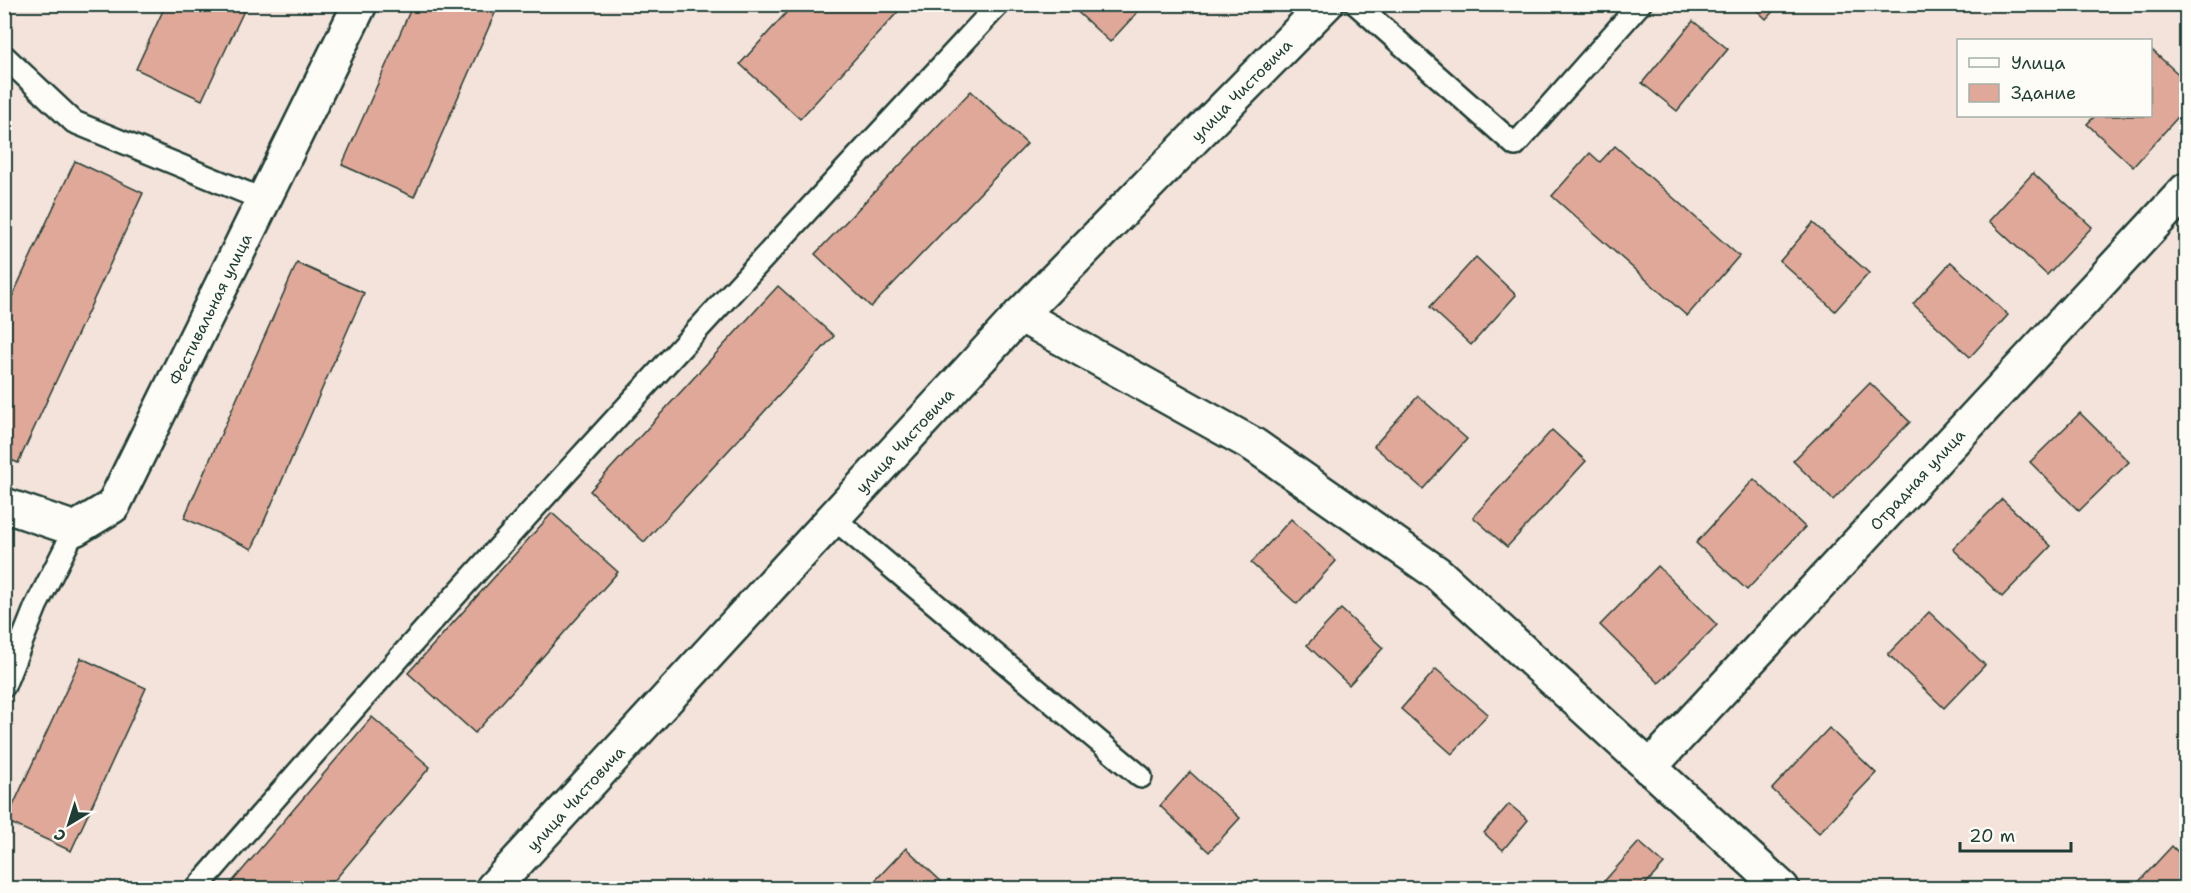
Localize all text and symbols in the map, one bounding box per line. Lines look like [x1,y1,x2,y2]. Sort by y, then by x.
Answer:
street label: улица Чистовича [1186,34,1296,146]
legend [1957,39,2152,117]
text: Улица [2011,51,2065,75]
text: Здание [2011,81,2076,105]
street label: Фестивальная улица [164,230,256,388]
street label: улица Чистовича [851,383,958,498]
street label: Отрадная улица [1865,424,1969,534]
street label: улица Чистовича [522,741,629,855]
north arrow [39,794,99,854]
scale bar [1960,815,2071,853]
text: С [50,824,70,847]
text: 20 m [1969,824,2015,848]

